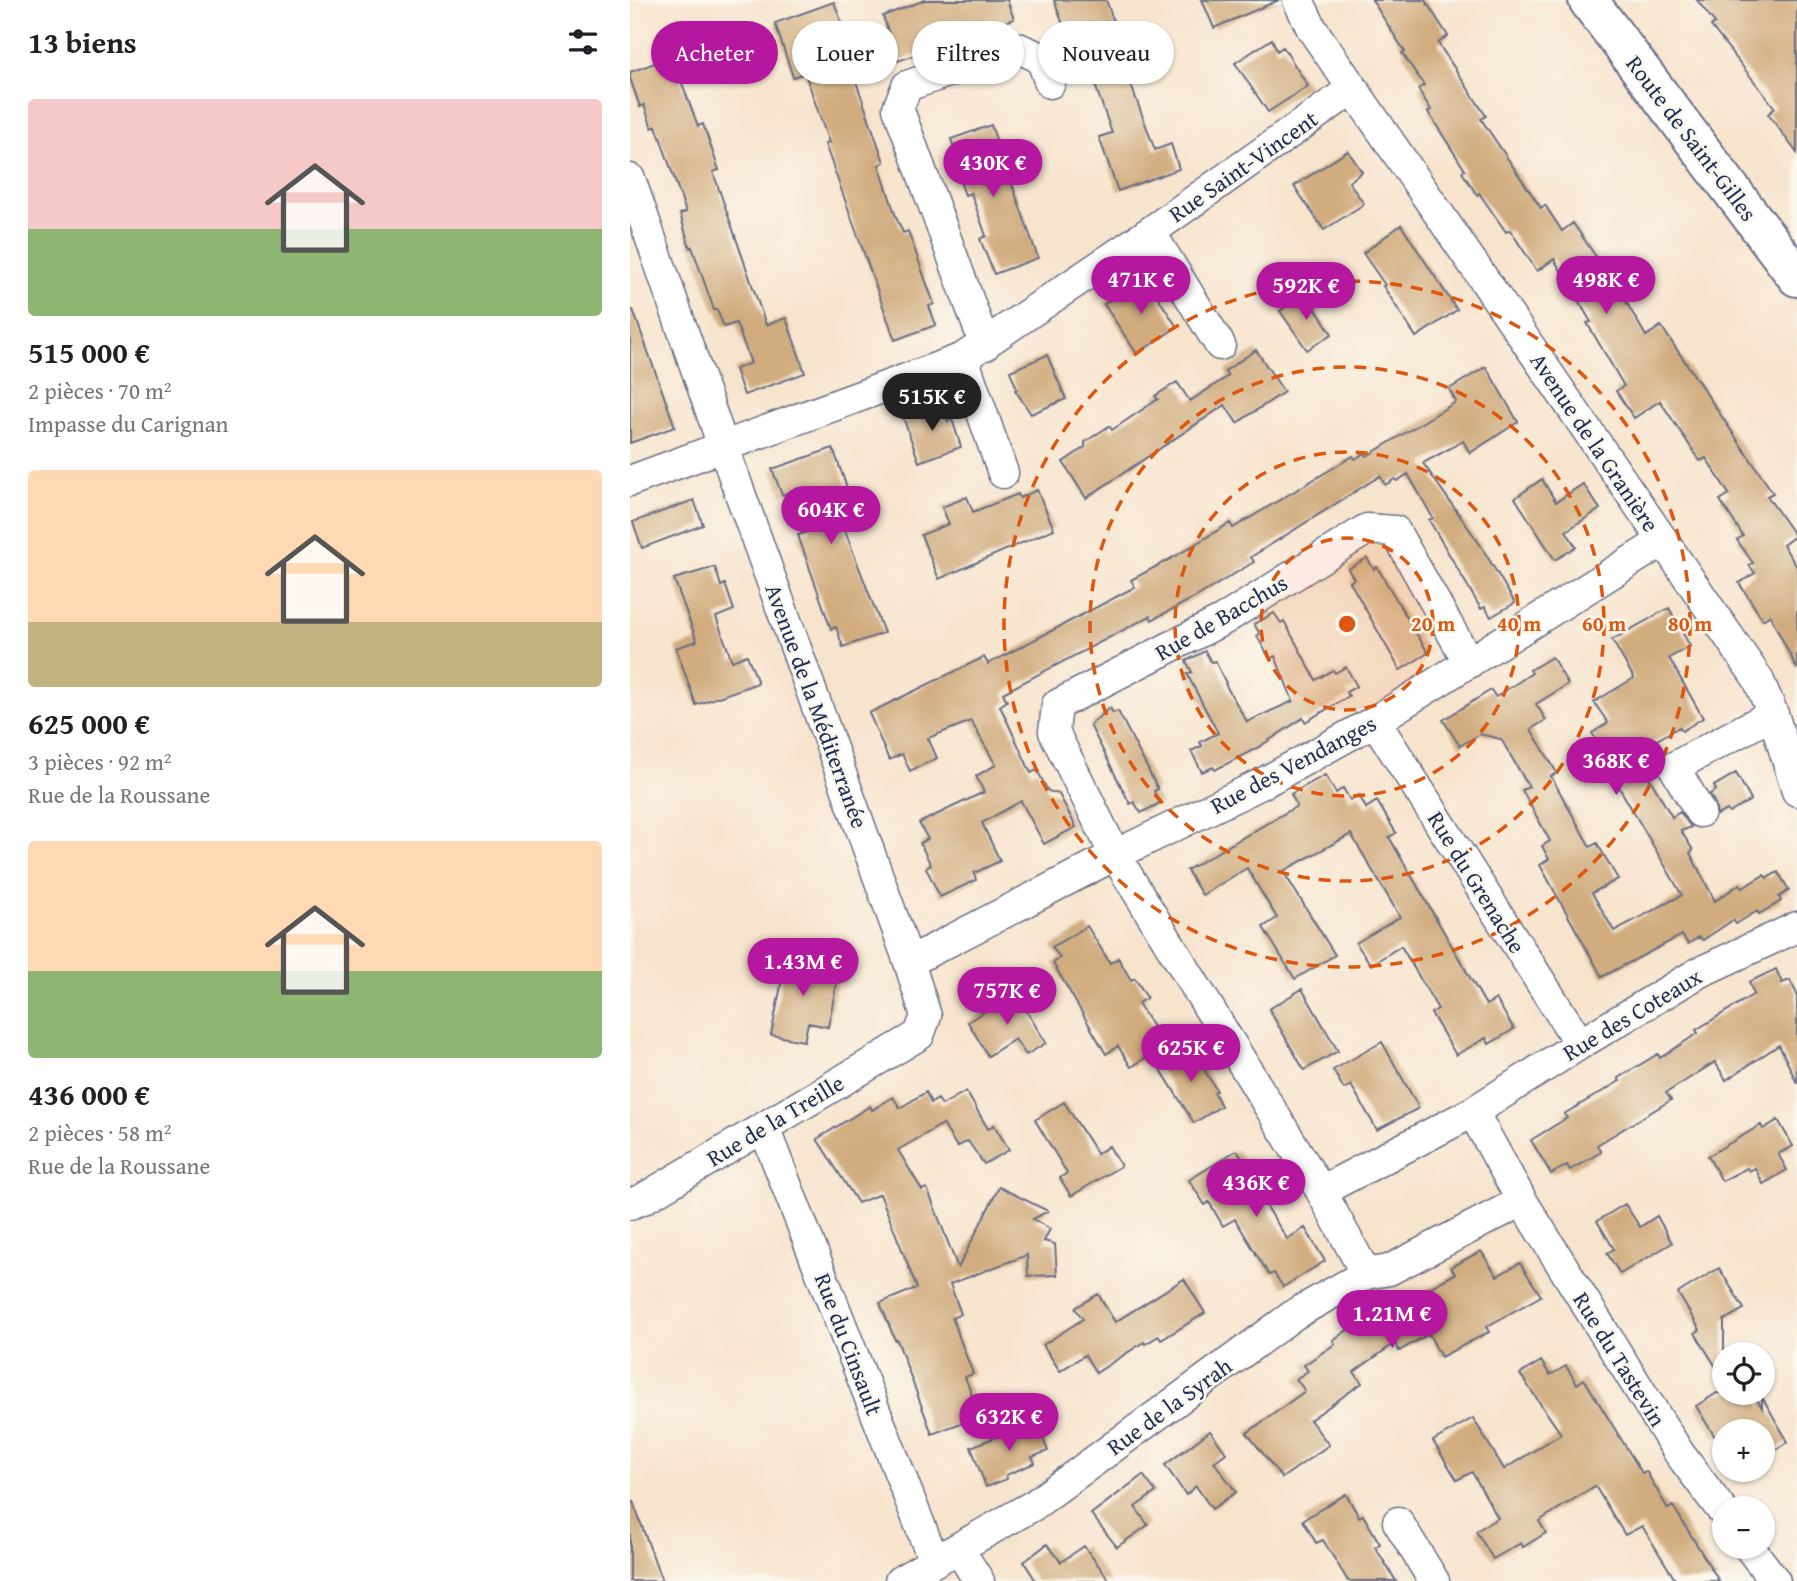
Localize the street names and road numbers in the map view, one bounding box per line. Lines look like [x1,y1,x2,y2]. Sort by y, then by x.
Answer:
street label: Route de Saint-Gilles [1619,48,1765,228]
street label: Rue Saint-Vincent [1162,102,1324,230]
street label: Avenue de la Granière [1523,346,1667,538]
street label: Rue de Bacchus [1149,566,1293,668]
street label: Avenue de la Méditerranée [757,579,877,833]
street label: Rue des Vendanges [1204,706,1382,822]
street label: Rue du Grenache [1420,804,1534,960]
street label: Rue des Coteaux [1556,959,1708,1069]
street label: Rue de la Treille [700,1066,850,1174]
street label: Rue du Cinsault [807,1268,891,1420]
street label: Rue du Tastevin [1565,1285,1675,1433]
street label: Rue de la Syrah [1100,1349,1239,1463]

